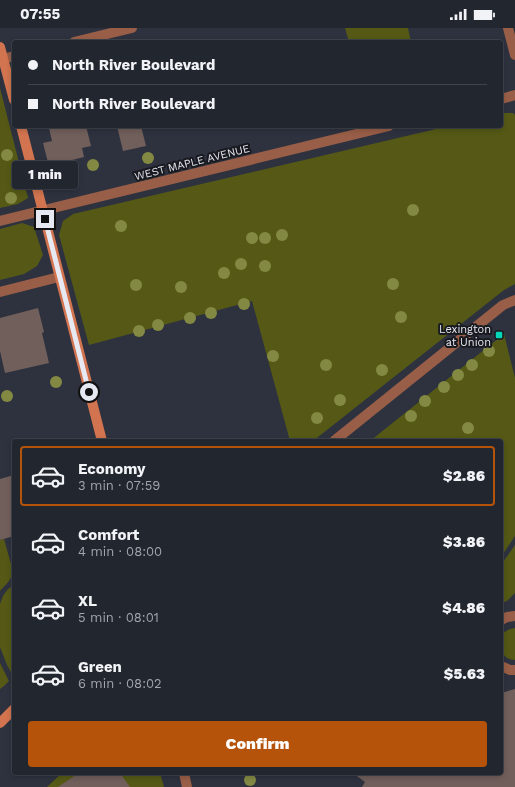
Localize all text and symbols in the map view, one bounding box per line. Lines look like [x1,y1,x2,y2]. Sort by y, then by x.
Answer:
text: 07:55 [20,5,60,23]
text: North River Boulevard [52,56,215,74]
text: North River Boulevard [52,95,215,113]
street label: WEST MAPLE AVENUE [133,142,251,183]
callout: 1 min [12,161,78,189]
text: 1 min [28,167,62,182]
route end [36,210,54,228]
place label: Lexington at Union [439,323,491,349]
marker: Lexington at Union [494,330,504,340]
route start [80,383,98,401]
icon: car [30,458,66,494]
text: Economy [78,460,145,478]
text: $2.86 [443,467,485,485]
text: 3 min · 07:59 [78,478,160,493]
icon: car [30,524,66,560]
text: Comfort [78,526,139,544]
text: $3.86 [443,533,485,551]
text: 4 min · 08:00 [78,544,162,559]
icon: car [30,590,66,626]
text: XL [78,592,97,610]
text: $4.86 [442,599,485,617]
text: 5 min · 08:01 [78,610,159,625]
icon: car [30,656,66,692]
text: Green [78,658,122,676]
text: $5.63 [444,665,485,683]
text: 6 min · 08:02 [78,676,162,691]
button: Confirm [28,721,487,767]

